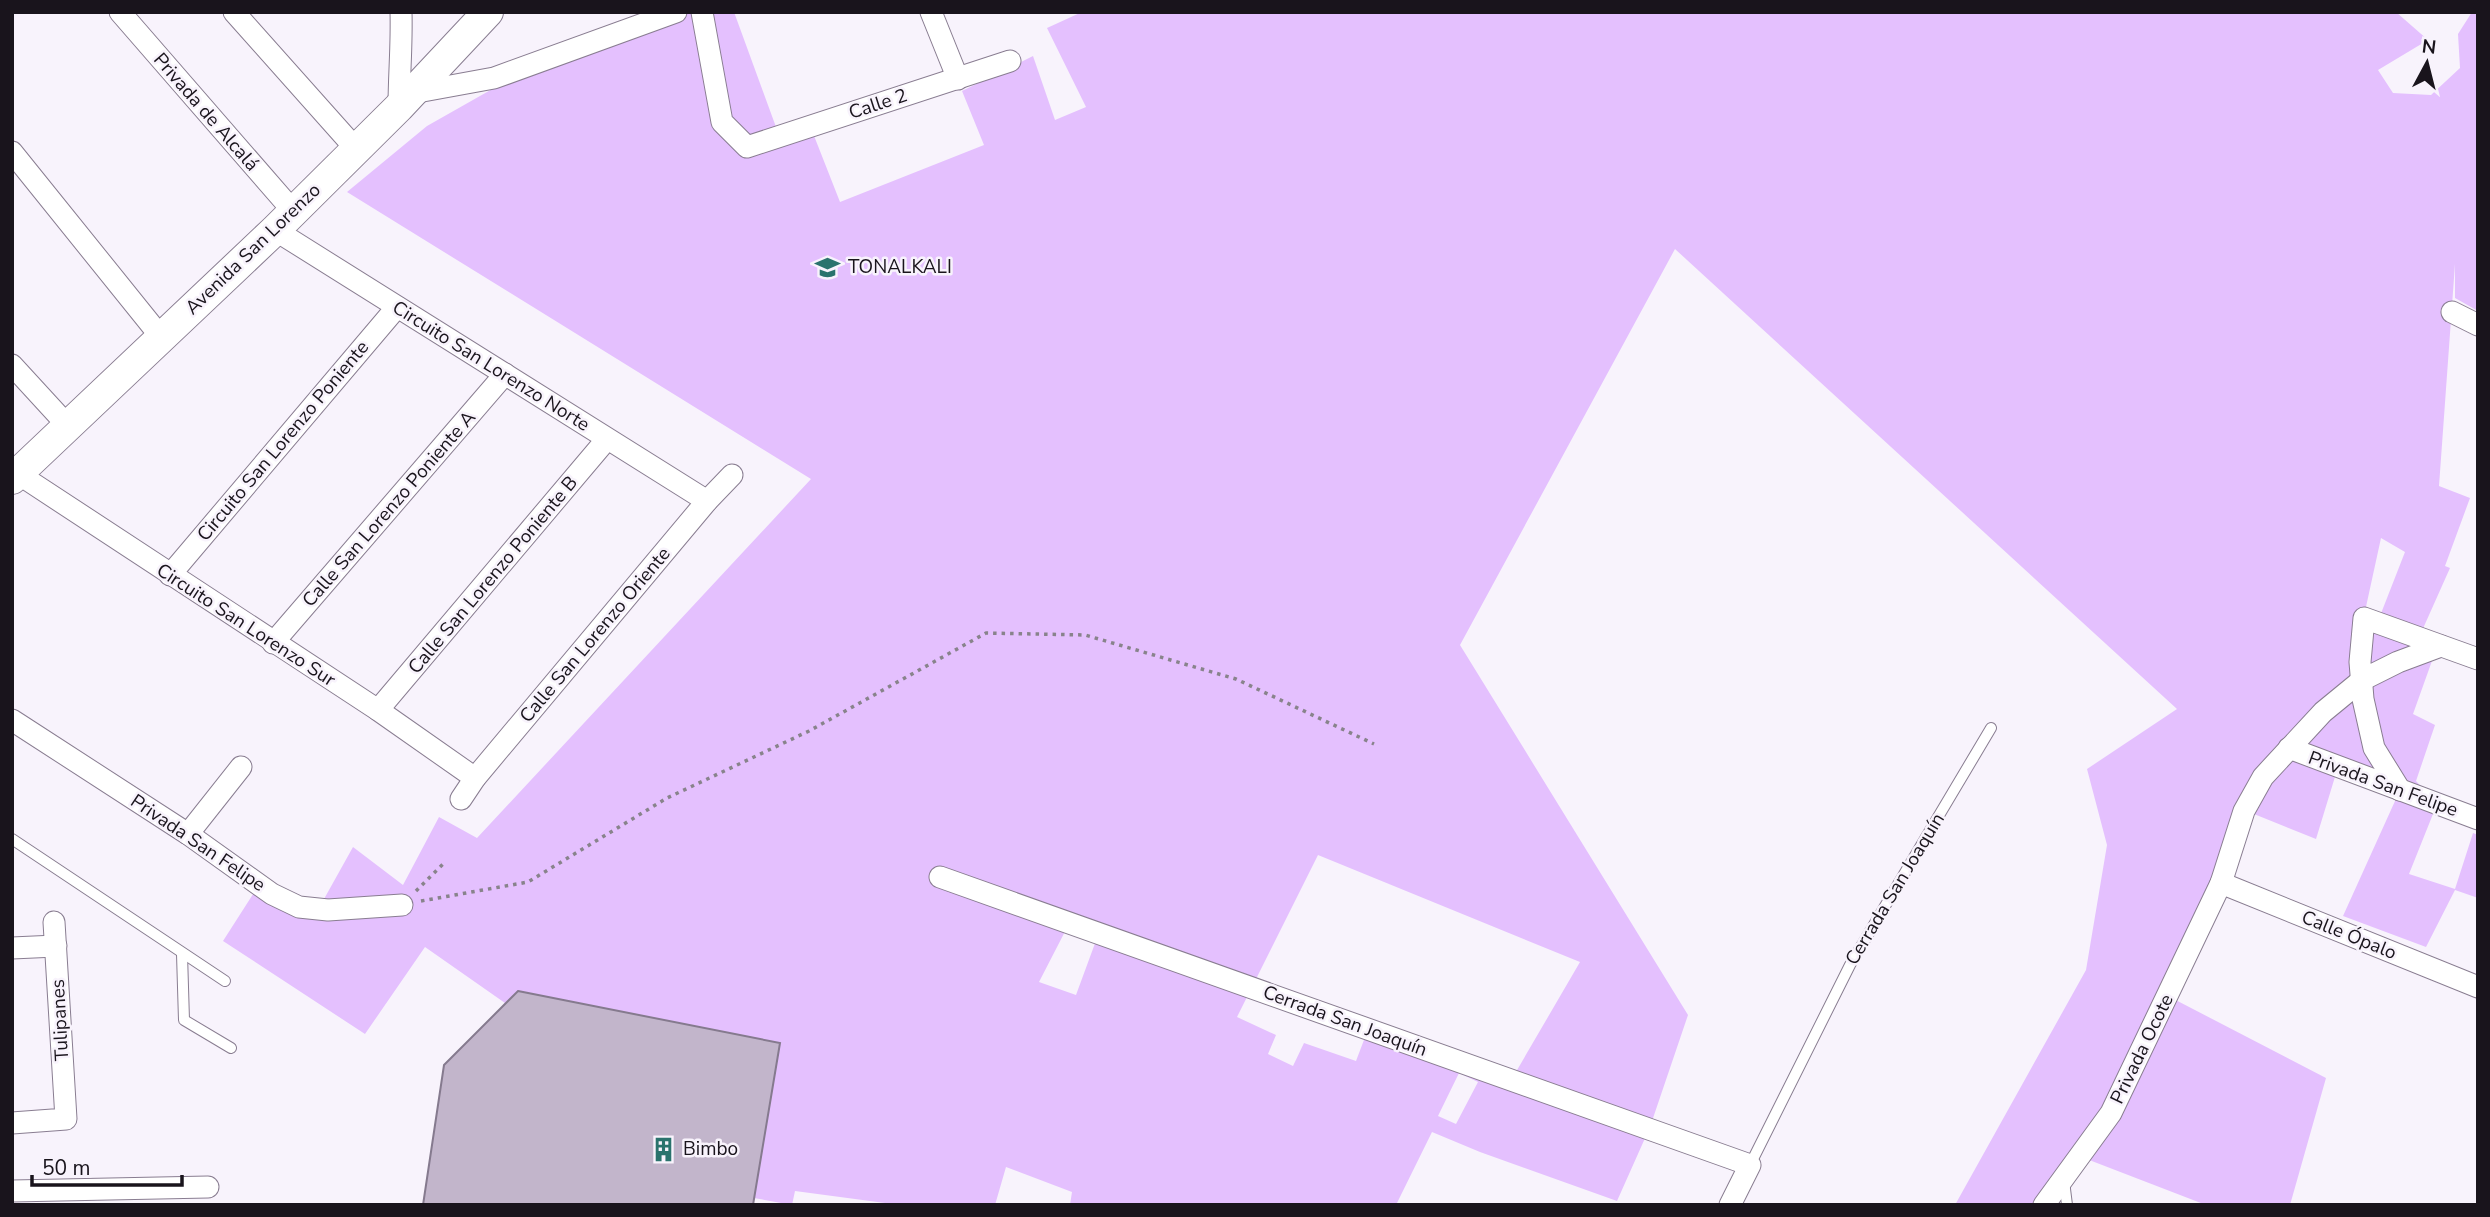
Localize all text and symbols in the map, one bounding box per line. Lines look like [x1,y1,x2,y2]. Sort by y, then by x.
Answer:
north arrow [2392,28,2462,98]
text: N [2420,33,2438,61]
street label: Privada de Alcalá [147,47,265,177]
street label: Calle 2 [845,82,911,126]
street label: Avenida San Lorenzo [179,177,327,321]
school or university icon: TONALKALI [814,253,842,281]
place label: TONALKALI [848,254,952,280]
street label: Circuito San Lorenzo Norte [387,295,595,437]
street label: Circuito San Lorenzo Poniente [191,335,375,547]
street label: Calle San Lorenzo Poniente A [296,405,482,613]
street label: Calle San Lorenzo Poniente B [402,470,584,680]
street label: Calle San Lorenzo Oriente [514,542,676,728]
street label: Circuito San Lorenzo Sur [151,557,341,693]
street label: Privada San Felipe [2305,745,2461,823]
street label: Privada San Felipe [125,788,271,898]
street label: Cerrada San Joaquín [1839,808,1951,970]
street label: Calle Ópalo [2298,904,2400,966]
street label: Tulipanes [45,978,75,1062]
street label: Cerrada San Joaquín [1259,979,1431,1063]
street label: Privada Ocote [2104,990,2180,1108]
building icon: Bimbo [649,1135,677,1163]
place label: Bimbo [683,1136,738,1162]
scale bar [32,1144,182,1188]
text: 50 m [42,1154,91,1182]

